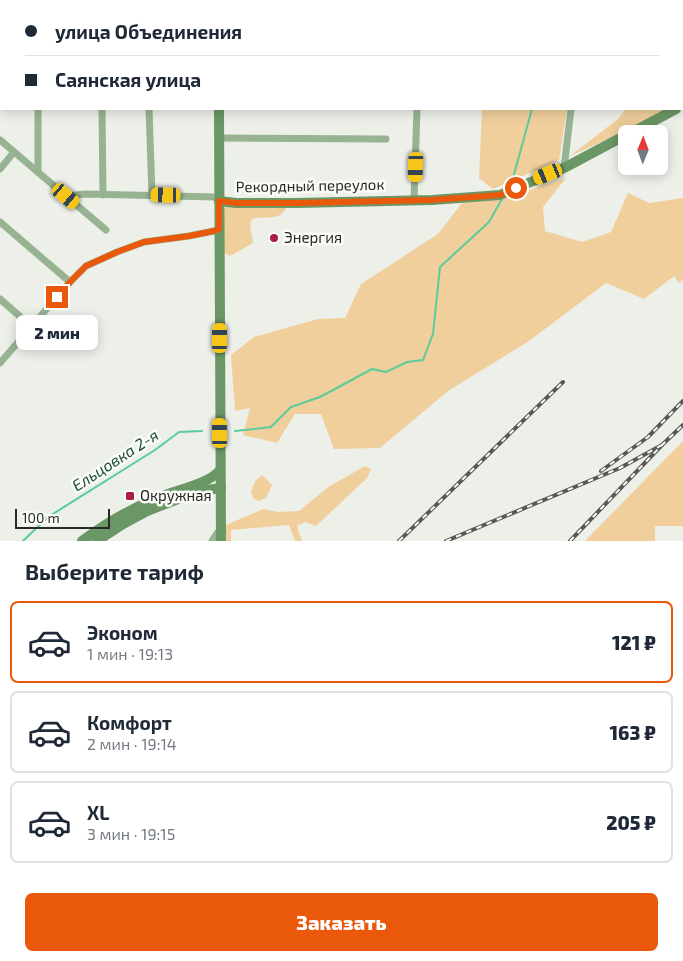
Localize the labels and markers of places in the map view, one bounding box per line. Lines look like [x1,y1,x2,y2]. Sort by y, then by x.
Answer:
place label: Энергия [284,228,342,246]
marker: Энергия [268,232,280,244]
place label: Окружная [140,486,212,505]
marker: Окружная [124,490,136,502]

